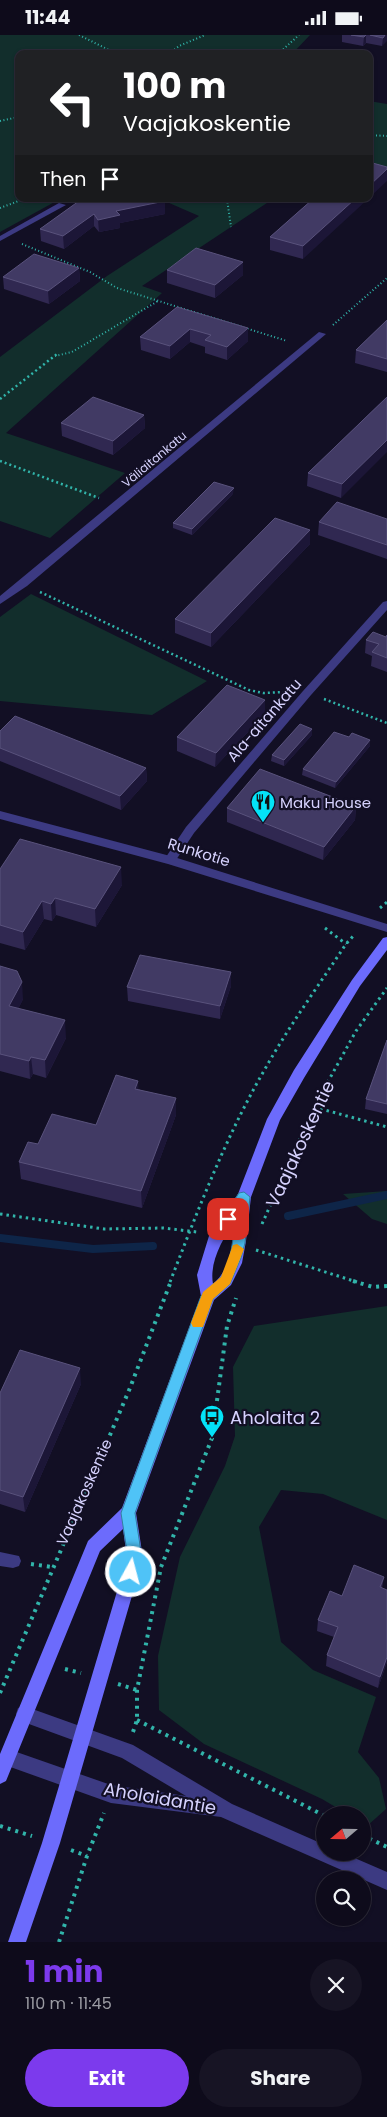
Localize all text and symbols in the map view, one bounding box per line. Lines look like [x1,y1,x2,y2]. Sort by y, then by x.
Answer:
text: 11:44 [25,4,70,31]
text: 100 m [123,61,226,110]
icon: left [40,70,105,135]
text: Vaajakoskentie [123,108,291,139]
icon: arrive [96,165,124,193]
text: Then [40,166,86,193]
street label: Väliaitankatu [118,427,190,491]
street label: Ala-aitankatu [222,674,306,766]
restaurant icon: Maku House [250,789,276,823]
place label: Maku House [280,792,371,813]
street label: Runkotie [165,833,233,871]
street label: Vaajakoskentie [260,1076,340,1212]
pin [207,1198,249,1240]
icon: arrive [214,1205,242,1233]
bus stop icon: Aholaita 2 [199,1404,225,1438]
place label: Aholaita 2 [230,1405,320,1430]
street label: Vaajakoskentie [51,1435,117,1549]
position arrow [104,1545,156,1597]
street label: Aholaidantie [102,1776,218,1820]
north arrow [316,1806,371,1861]
map controls [316,1806,371,1926]
button: search [316,1871,371,1926]
text: 1 min [25,1950,103,1993]
button: close [310,1959,362,2011]
text: 110 m · 11:45 [25,1992,112,2015]
button: Exit [25,2049,189,2107]
button: Share [199,2049,362,2107]

